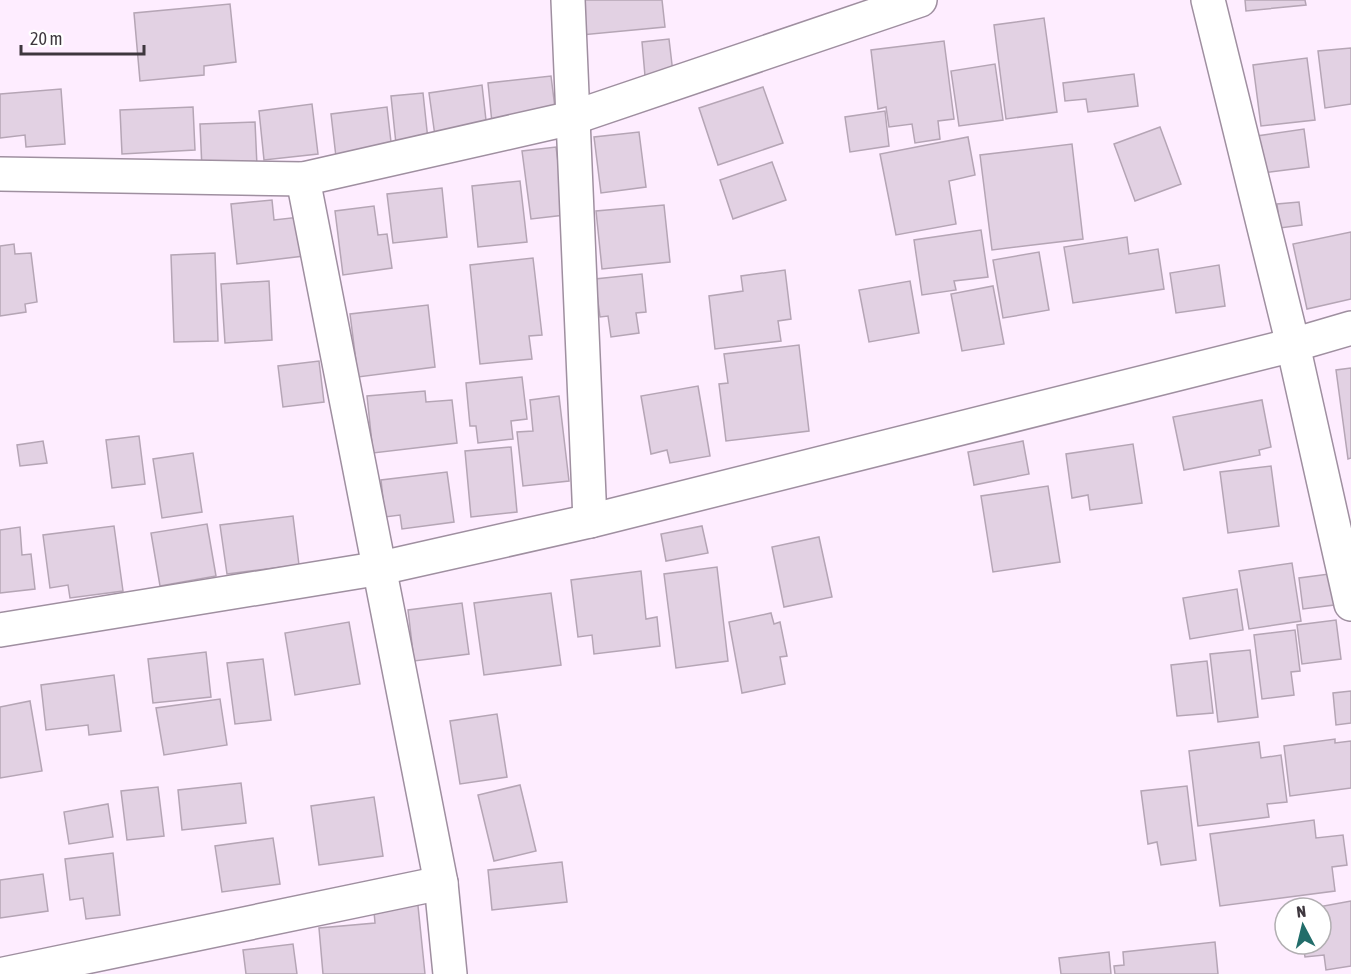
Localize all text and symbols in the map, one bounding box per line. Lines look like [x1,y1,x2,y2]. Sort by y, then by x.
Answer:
scale bar [21,18,144,56]
text: 20 m [30,28,62,49]
north arrow [1273,896,1333,956]
text: N [1295,902,1307,921]

